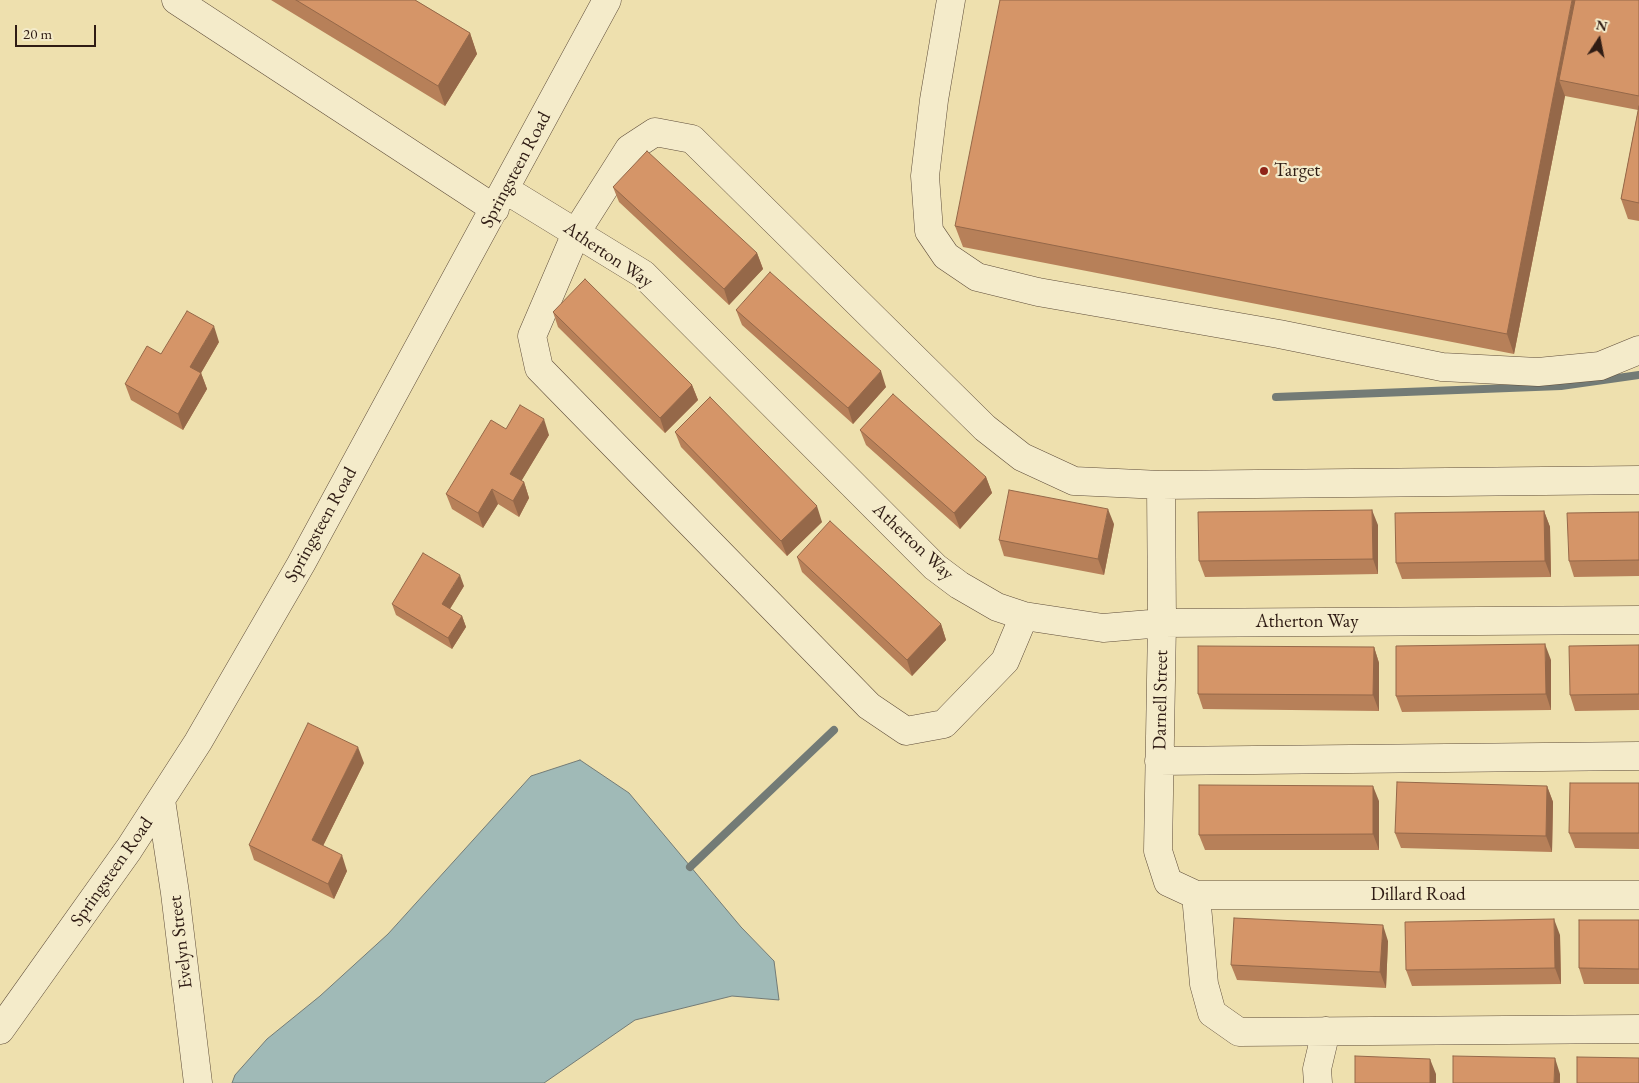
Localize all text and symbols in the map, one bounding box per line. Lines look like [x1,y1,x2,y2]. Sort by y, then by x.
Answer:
scale bar [18,15,99,47]
north arrow [1574,15,1624,65]
text: N [1595,15,1609,35]
text: 20 m [23,24,52,43]
street label: Springsteen Road [476,108,556,232]
place label: Target [1274,160,1320,182]
marker: Target [1258,165,1270,177]
street label: Atherton Way [559,217,657,293]
street label: Springsteen Road [280,463,362,587]
street label: Atherton Way [868,499,958,585]
street label: Atherton Way [1255,611,1359,633]
street label: Darnell Street [1149,650,1173,750]
street label: Springsteen Road [66,813,158,931]
street label: Dillard Road [1370,884,1466,906]
street label: Evelyn Street [164,894,198,990]

